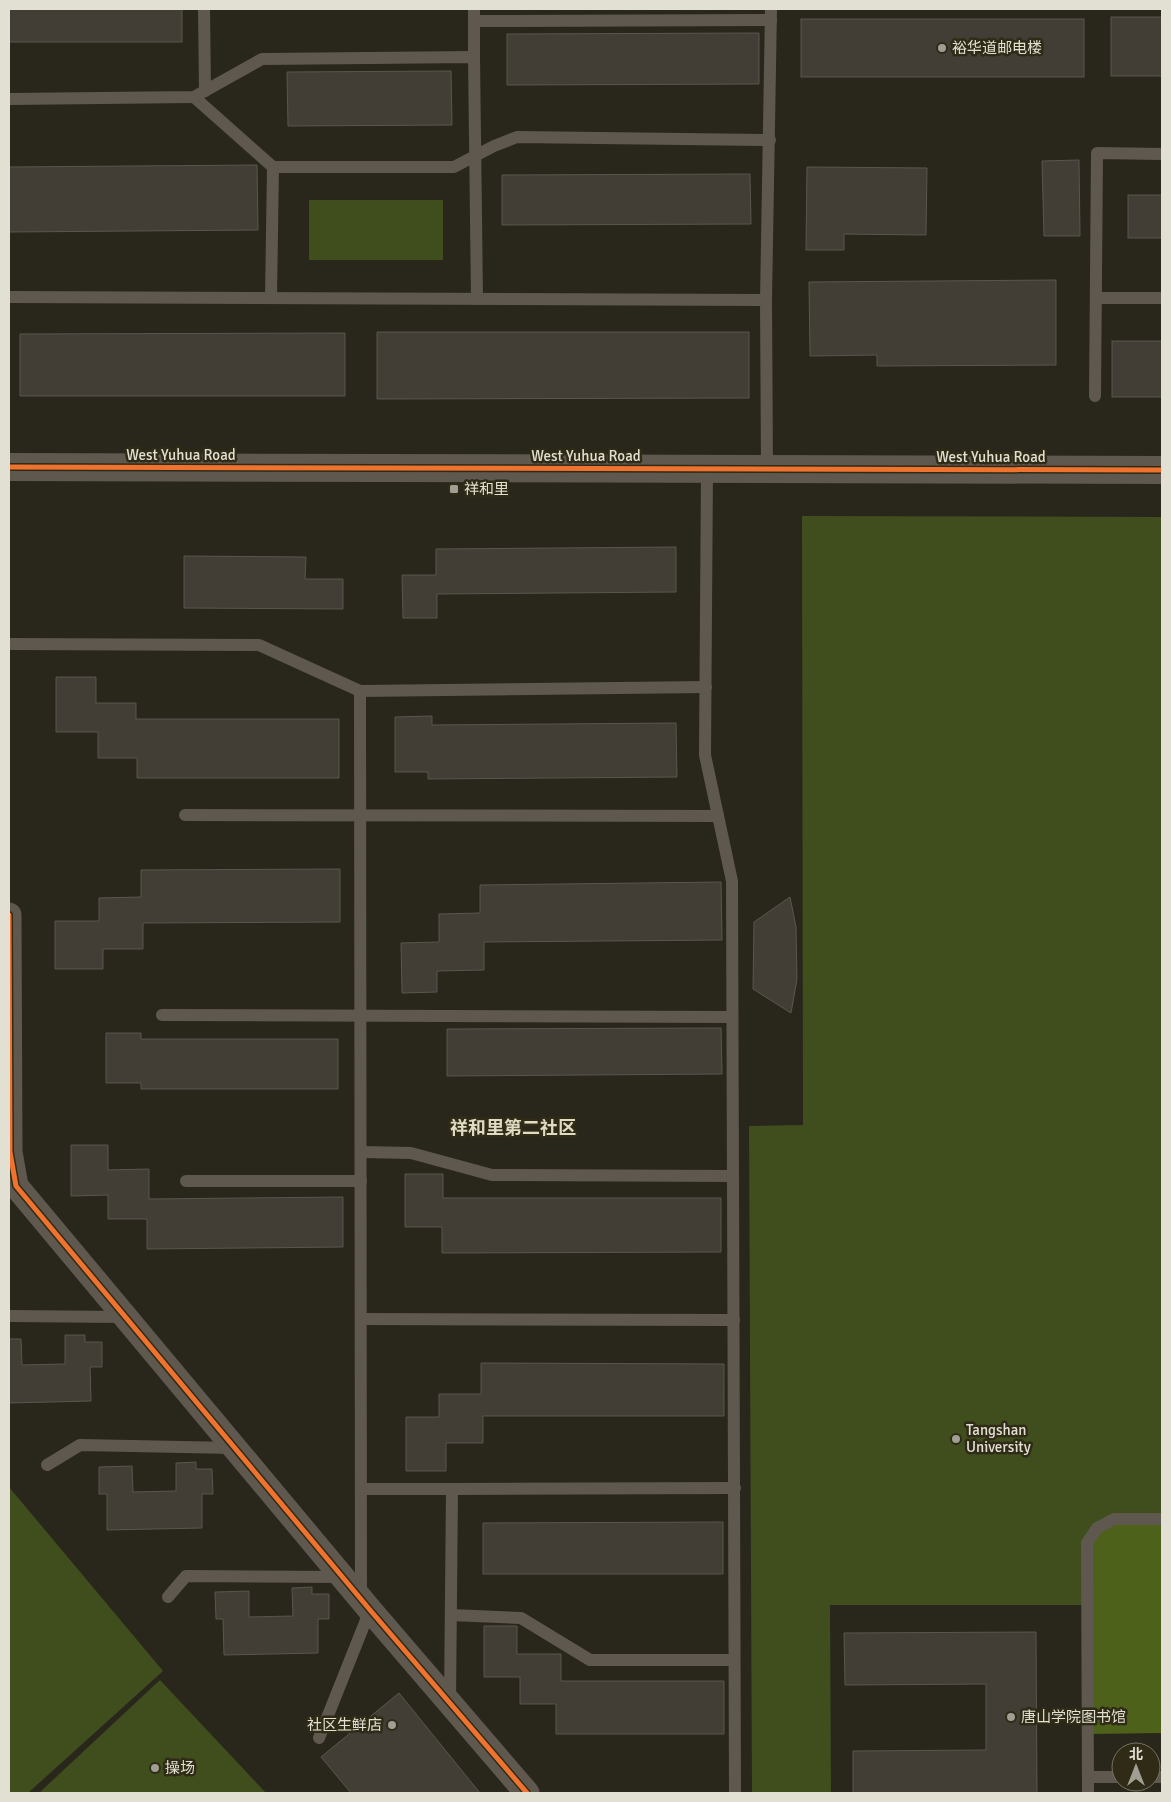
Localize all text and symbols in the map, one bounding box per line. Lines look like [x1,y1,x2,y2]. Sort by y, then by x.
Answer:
place label: 裕华道邮电楼 [952,39,1042,57]
marker: 裕华道邮电楼 [936,42,948,54]
street label: West Yuhua Road [126,446,236,464]
street label: West Yuhua Road [531,447,641,465]
street label: West Yuhua Road [936,448,1046,466]
place label: 祥和里 [464,480,509,498]
marker: 祥和里 [448,483,460,495]
district label: 祥和里第二社区 [450,1117,576,1139]
place label: Tangshan University [966,1421,1031,1456]
marker: Tangshan University [950,1433,962,1445]
place label: 唐山学院图书馆 [1021,1708,1126,1726]
marker: 唐山学院图书馆 [1005,1711,1017,1723]
place label: 社区生鲜店 [307,1716,382,1734]
marker: 社区生鲜店 [386,1719,398,1731]
north arrow [1111,1742,1161,1792]
text: 北 [1129,1746,1143,1763]
place label: 操场 [165,1759,195,1777]
marker: 操场 [149,1762,161,1774]

